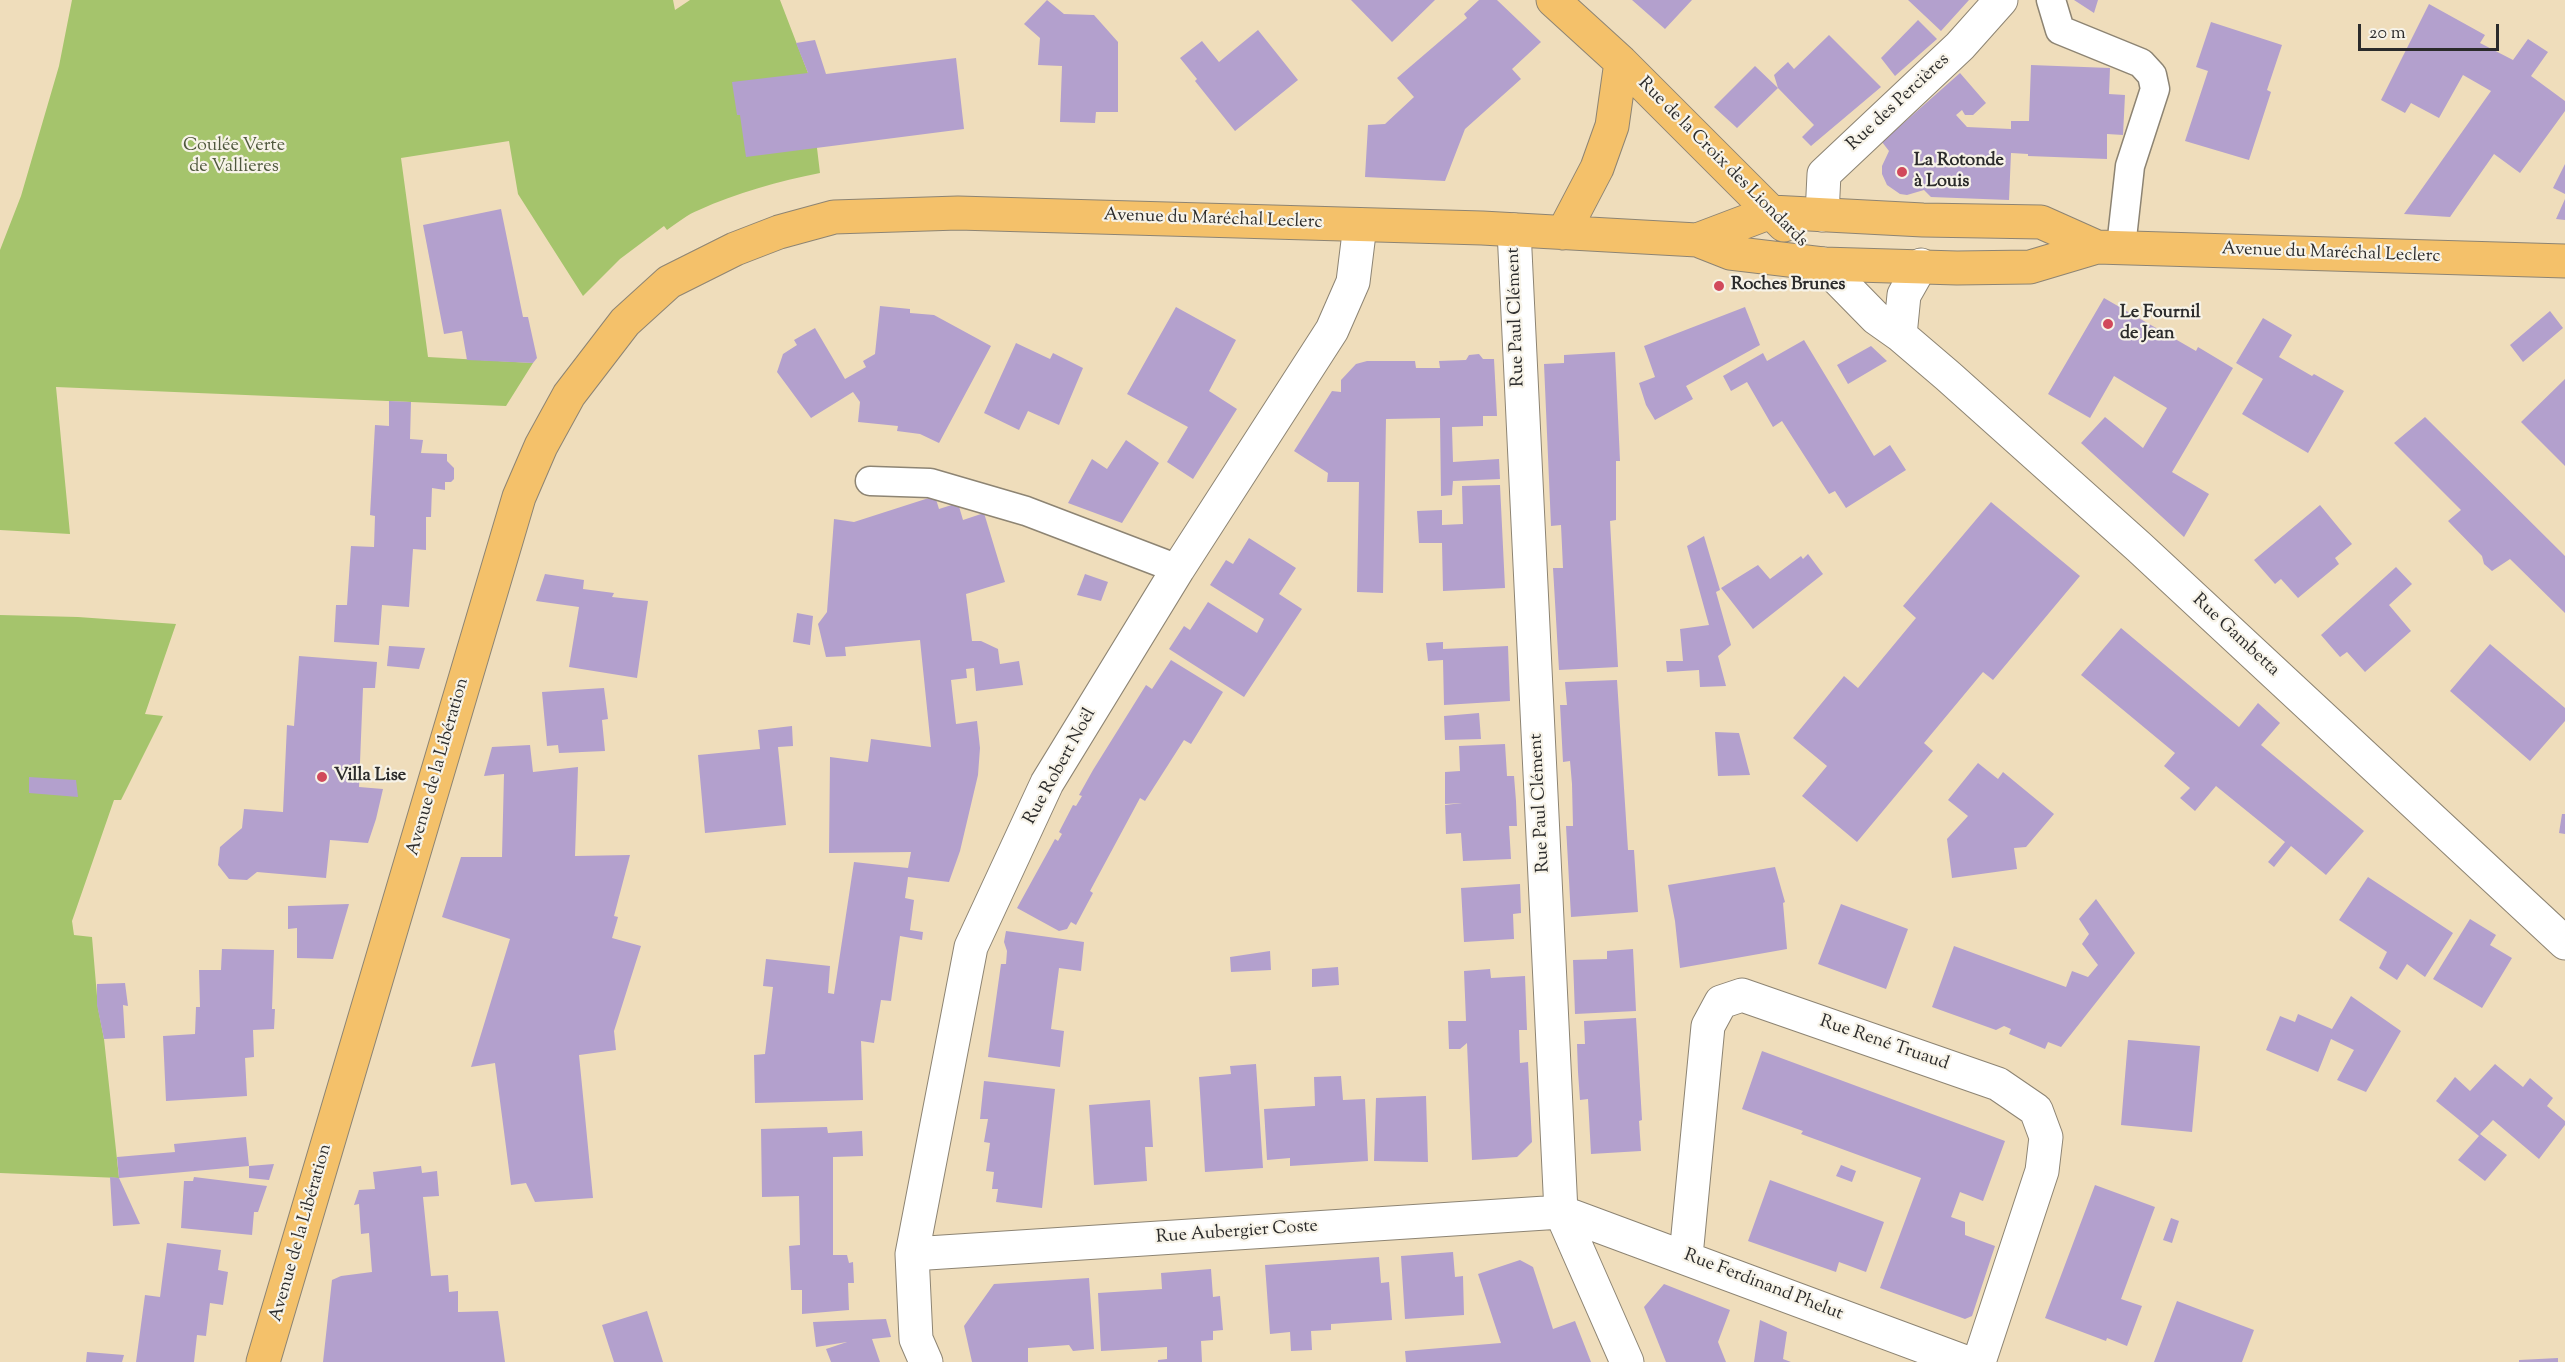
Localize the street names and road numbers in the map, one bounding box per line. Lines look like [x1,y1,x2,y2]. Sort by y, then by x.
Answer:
street label: Rue des Percières [1843,50,1955,156]
street label: Rue de la Croix des Liondards [1632,73,1812,253]
street label: Avenue du Maréchal Leclerc [1103,205,1323,235]
street label: Avenue du Maréchal Leclerc [2221,239,2441,269]
street label: Rue Paul Clément [1504,247,1530,387]
street label: Rue Gambetta [2187,590,2283,682]
street label: Avenue de la Libération [403,676,475,858]
street label: Rue Robert Noël [1020,705,1102,829]
street label: Rue Paul Clément [1527,733,1555,873]
street label: Rue René Truaud [1817,1012,1951,1076]
street label: Avenue de la Libération [266,1142,338,1324]
street label: Rue Aubergier Coste [1155,1217,1319,1249]
street label: Rue Ferdinand Phelut [1680,1246,1846,1326]

